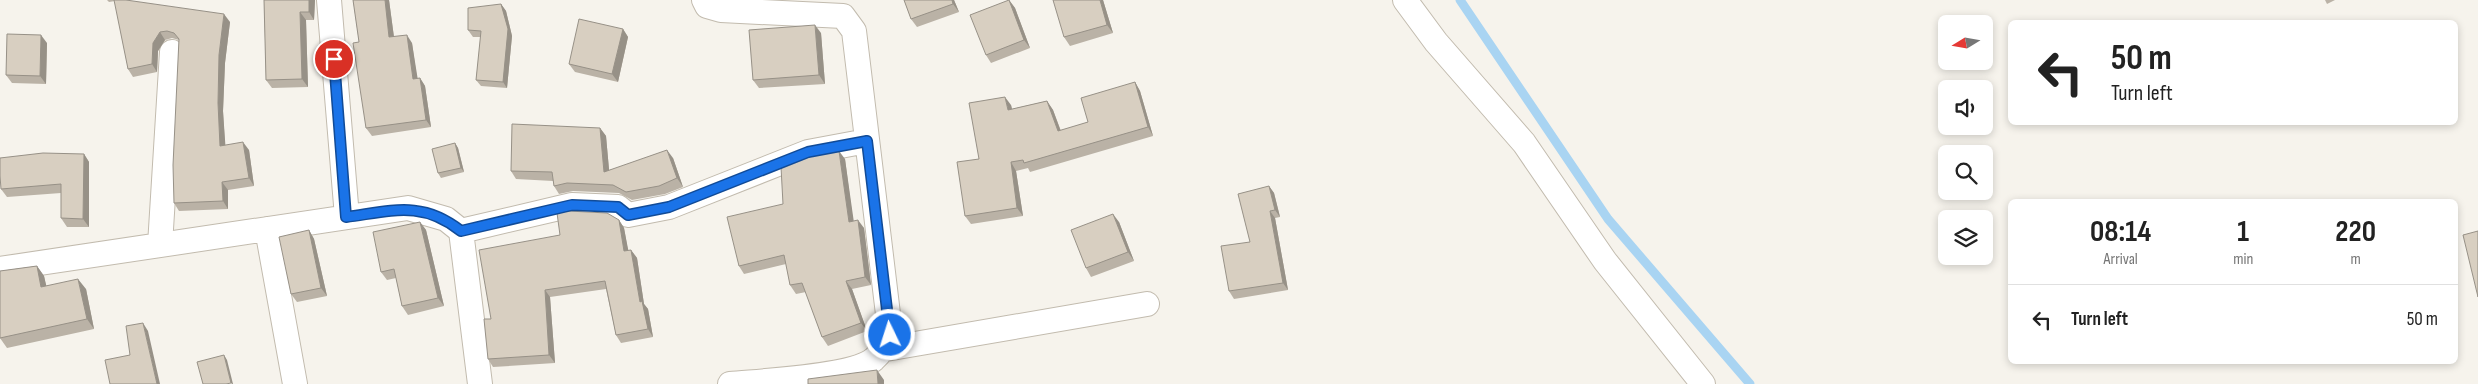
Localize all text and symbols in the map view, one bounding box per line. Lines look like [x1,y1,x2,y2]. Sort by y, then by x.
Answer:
north arrow [1938,15,1992,70]
map controls [1938,15,1993,265]
text: 50 m [2111,37,2172,80]
pin [313,38,355,80]
icon: left [2028,40,2093,105]
icon: arrive [320,45,348,73]
button: sound [1938,80,1993,135]
text: Turn left [2111,80,2173,107]
button: search [1938,145,1993,200]
button: layers [1938,210,1993,265]
text: 08:14 [2090,214,2151,250]
text: 1 [2237,214,2249,250]
text: 220 [2335,214,2376,250]
text: Arrival [2103,250,2138,269]
text: min [2233,250,2253,269]
text: m [2350,250,2361,269]
icon: left [2028,306,2056,334]
position arrow [863,308,915,360]
text: Turn left [2071,308,2128,331]
text: 50 m [2407,308,2438,331]

